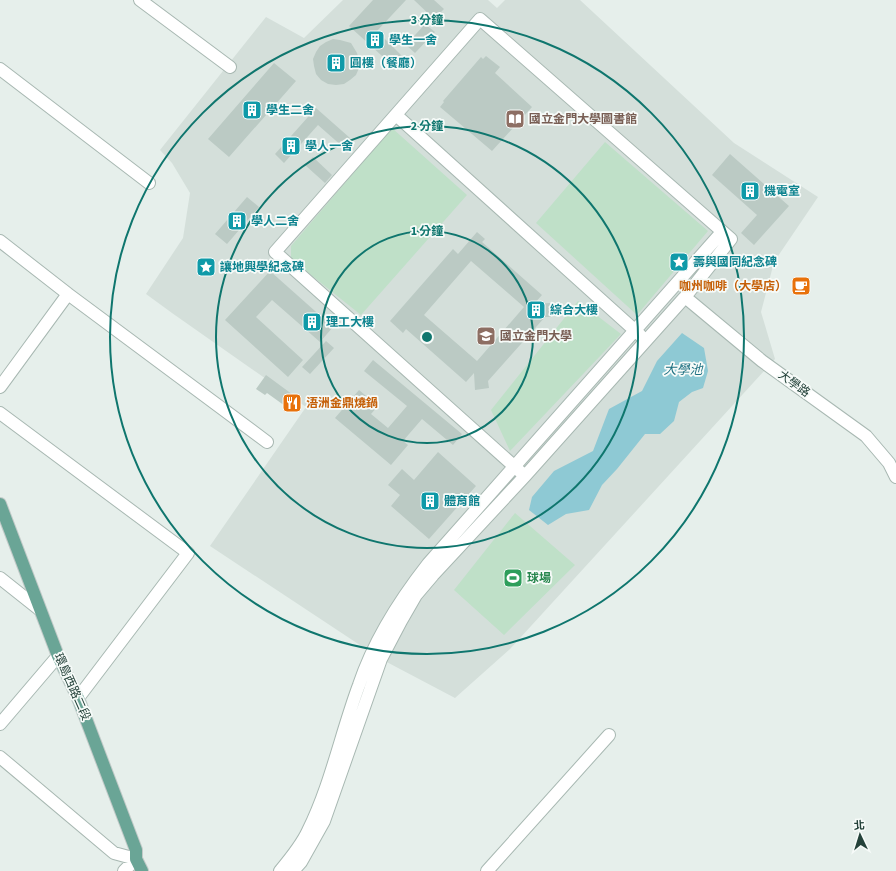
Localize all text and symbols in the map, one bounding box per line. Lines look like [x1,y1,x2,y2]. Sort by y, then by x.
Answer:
text: 3 分鐘 [411,12,443,29]
building icon: 學生一舍 [364,29,386,51]
place label: 學生一舍 [389,32,437,49]
building icon: 圓樓（餐廳） [325,52,347,74]
place label: 圓樓（餐廳） [350,55,422,72]
building icon: 學生二舍 [241,99,263,121]
place label: 學生二舍 [266,102,314,119]
library icon: 國立金門大學圖書館 [504,108,526,130]
place label: 國立金門大學圖書館 [529,111,637,128]
text: 2 分鐘 [411,118,443,135]
building icon: 學人一舍 [280,135,302,157]
place label: 學人一舍 [305,138,353,155]
building icon: 機電室 [739,180,761,202]
place label: 機電室 [764,183,800,200]
building icon: 學人二舍 [226,210,248,232]
place label: 學人二舍 [251,213,299,230]
text: 1 分鐘 [411,223,443,240]
place icon: 壽與國同紀念碑 [668,251,690,273]
place label: 壽與國同紀念碑 [693,254,777,271]
place icon: 讓地興學紀念碑 [195,256,217,278]
place label: 讓地興學紀念碑 [220,259,304,276]
cafe icon: 咖州咖啡（大學店） [790,275,812,297]
place label: 咖州咖啡（大學店） [679,278,787,295]
building icon: 綜合大樓 [525,299,547,321]
place label: 綜合大樓 [550,302,598,319]
building icon: 理工大樓 [301,311,323,333]
place label: 理工大樓 [326,314,374,331]
school or university icon: 國立金門大學 [475,325,497,347]
place label: 國立金門大學 [500,328,572,345]
centre of rings [420,330,434,344]
water label: 大學池 [663,361,704,379]
street label: 大學路 [774,367,814,401]
restaurant icon: 浯洲金鼎燒鍋 [281,392,303,414]
place label: 浯洲金鼎燒鍋 [306,395,378,412]
building icon: 體育館 [419,490,441,512]
place label: 體育館 [444,493,480,510]
sports icon: 球場 [502,567,524,589]
place label: 球場 [527,570,551,587]
street label: 環島西路二段 [50,651,94,723]
north arrow [840,815,880,855]
text: 北 [853,818,865,833]

